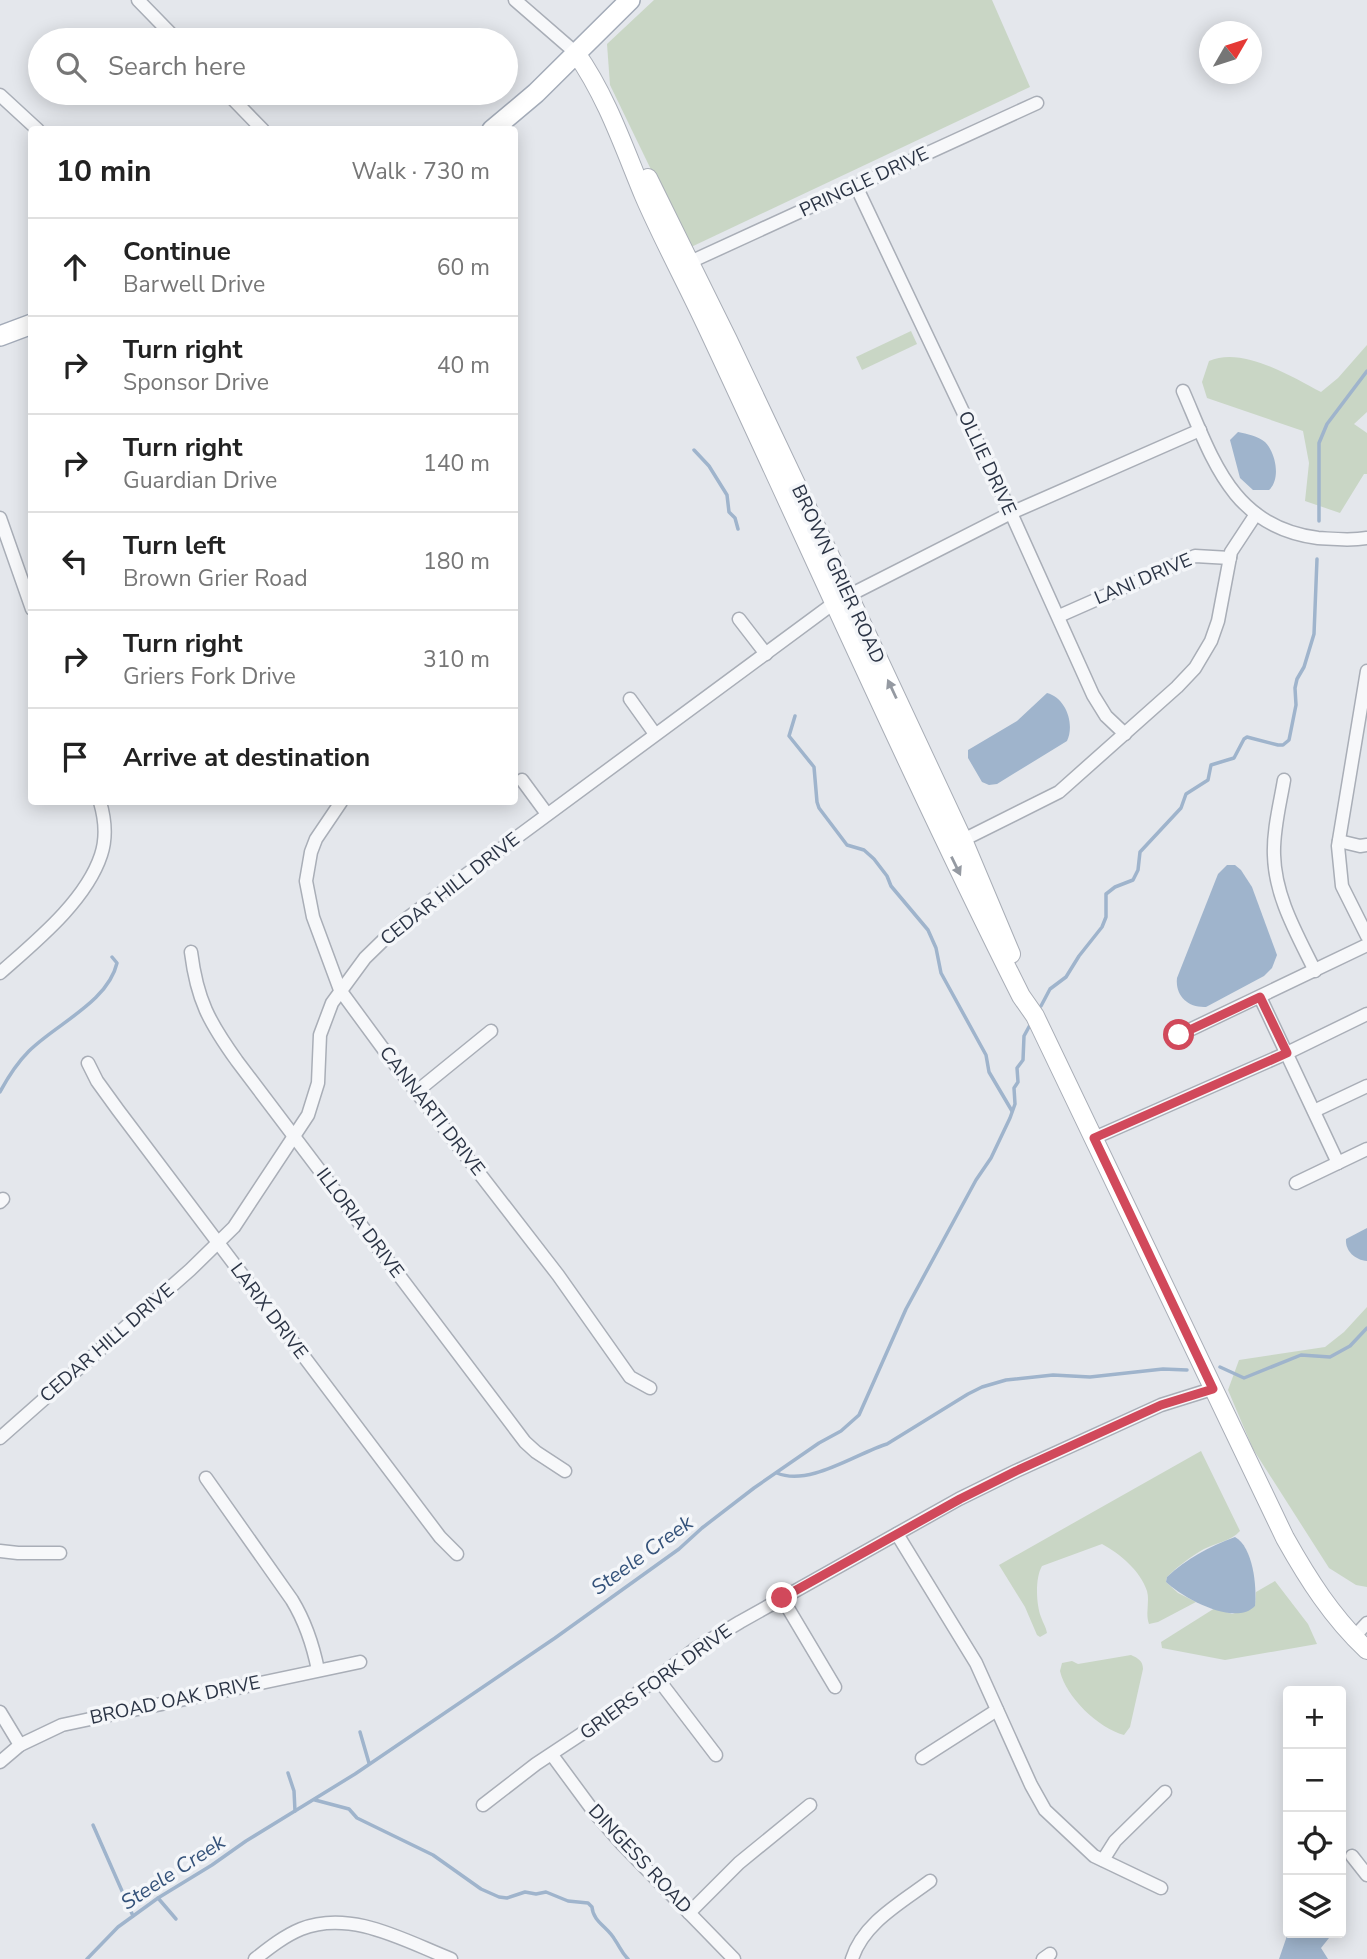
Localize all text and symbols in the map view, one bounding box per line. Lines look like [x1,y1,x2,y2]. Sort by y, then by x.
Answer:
north arrow [1199,21,1262,84]
search box [28,28,518,105]
icon: search [52,48,90,86]
text: Search here [108,49,246,84]
street label: PRINGLE DRIVE [795,141,933,223]
text: 10 min [56,151,152,192]
text: Walk · 730 m [351,156,490,187]
text: Continue [123,234,231,269]
icon: ahead [56,248,94,286]
text: 60 m [437,252,490,283]
text: Barwell Drive [123,269,265,300]
text: Turn right [123,332,242,367]
icon: right [56,346,94,384]
text: 40 m [437,350,490,381]
text: Sponsor Drive [123,367,269,398]
street label: OLLIE DRIVE [952,407,1022,519]
text: Turn right [123,430,242,465]
icon: right [56,444,94,482]
text: 140 m [423,448,490,479]
text: Guardian Drive [123,465,277,496]
street label: BROWN GRIER ROAD [785,480,891,668]
text: Turn left [123,528,226,563]
icon: left [56,542,94,580]
text: 180 m [423,546,490,577]
street label: LANI DRIVE [1090,547,1196,611]
text: Brown Grier Road [123,563,308,594]
text: Turn right [123,626,242,661]
icon: right [56,640,94,678]
text: 310 m [423,644,490,675]
text: Griers Fork Drive [123,661,296,692]
one-way arrow [887,679,898,700]
icon: arrive [56,738,94,776]
text: Arrive at destination [123,740,370,775]
street label: CEDAR HILL DRIVE [375,826,525,952]
one-way arrow [950,856,962,876]
route start [1163,1019,1194,1050]
street label: CANNARTI DRIVE [373,1041,491,1181]
street label: ILLORIA DRIVE [310,1163,410,1283]
street label: LARIX DRIVE [224,1257,314,1365]
street label: CEDAR HILL DRIVE [34,1277,180,1409]
water label: Steele Creek [585,1508,699,1601]
route end [766,1582,797,1613]
street label: GRIERS FORK DRIVE [575,1618,737,1746]
street label: BROAD OAK DRIVE [87,1669,263,1731]
map controls [1283,1686,1346,1938]
button: + [1283,1686,1346,1749]
button: − [1283,1749,1346,1812]
street label: DINGESS ROAD [582,1799,698,1919]
button: locate [1283,1812,1346,1875]
water label: Steele Creek [115,1827,231,1916]
button: layers [1283,1875,1346,1938]

